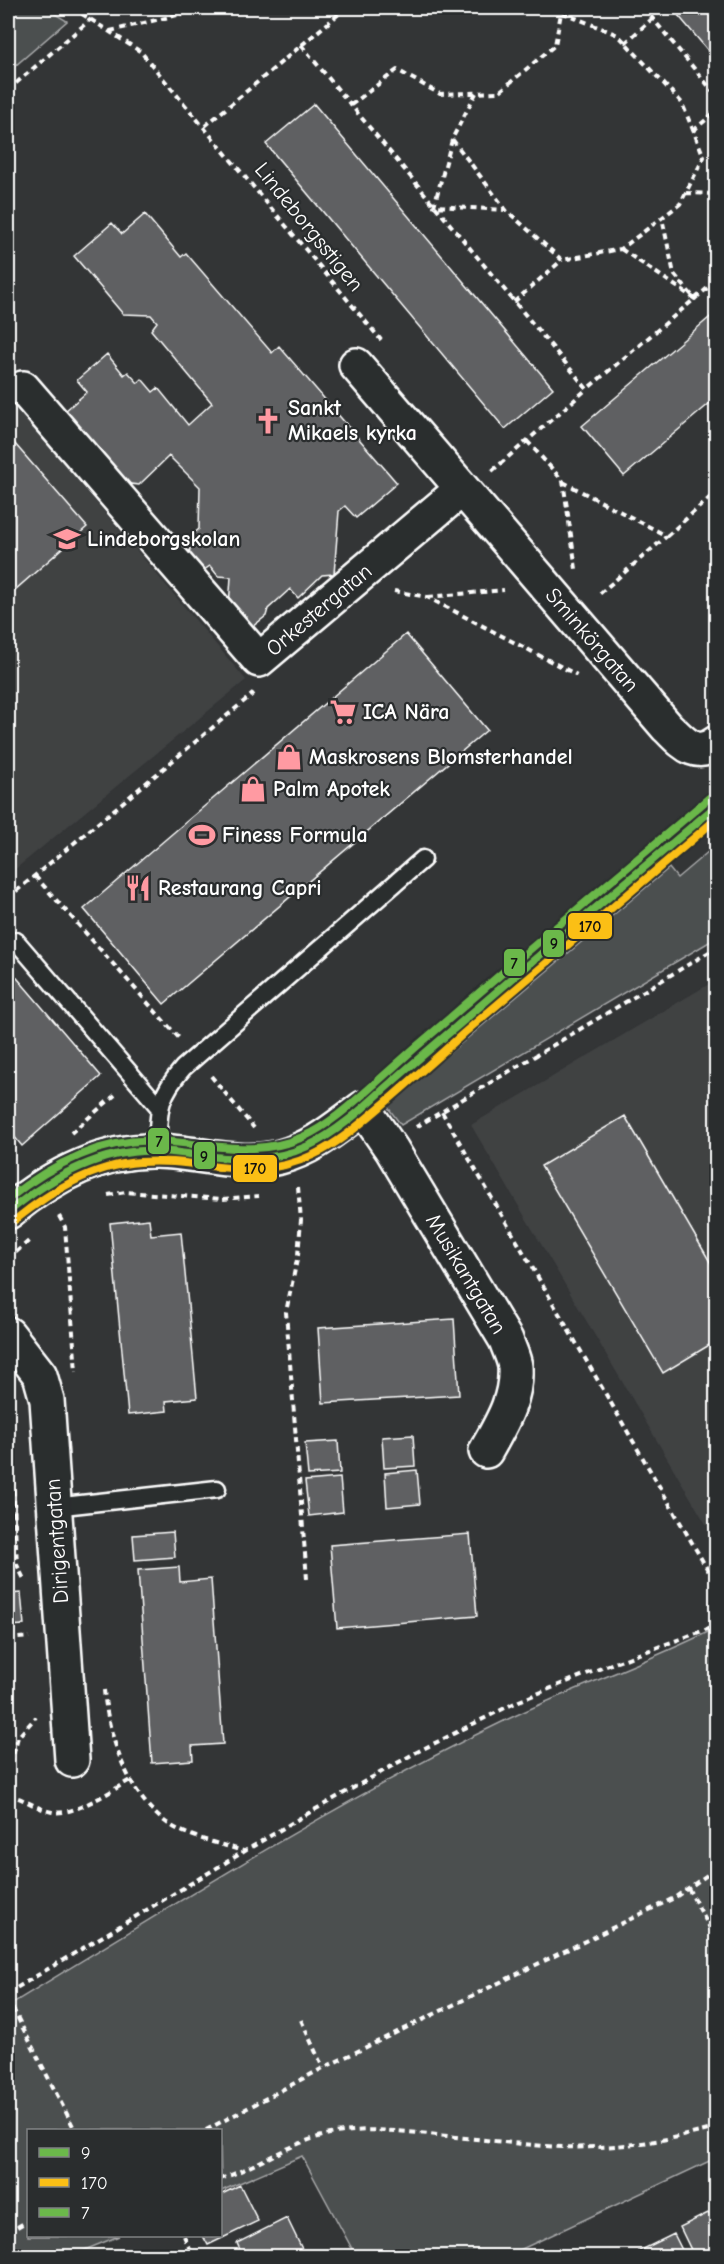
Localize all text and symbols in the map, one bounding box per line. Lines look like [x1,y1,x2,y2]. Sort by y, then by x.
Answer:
street label: Lindeborgsstigen [249,157,369,297]
place label: Sankt Mikaels kyrka [288,395,417,446]
church icon: Sankt Mikaels kyrka [253,406,283,436]
school or university icon: Lindeborgskolan [52,524,82,554]
place label: Lindeborgskolan [87,526,240,552]
street label: Orkestergatan [261,558,377,662]
street label: Sminkörgatan [540,583,644,697]
supermarket icon: ICA Nära [328,697,358,727]
place label: ICA Nära [363,699,449,725]
shop icon: Maskrosens Blomsterhandel [274,742,304,772]
place label: Maskrosens Blomsterhandel [309,744,573,770]
shop icon: Palm Apotek [238,774,268,804]
place label: Palm Apotek [273,776,390,802]
sports icon: Finess Formula [187,820,217,850]
place label: Finess Formula [222,822,368,848]
restaurant icon: Restaurang Capri [123,873,153,903]
place label: Restaurang Capri [158,875,322,901]
line badge: 170 [567,912,613,940]
text: 170 [579,918,601,936]
line badge: 9 [542,929,565,958]
text: 9 [550,935,558,953]
line badge: 7 [503,948,526,977]
text: 7 [510,955,518,973]
line badge: 7 [147,1127,170,1155]
text: 7 [155,1133,163,1151]
line badge: 9 [193,1141,216,1170]
text: 9 [200,1148,208,1166]
line badge: 170 [232,1154,278,1183]
text: 170 [244,1160,266,1178]
street label: Musikantgatan [420,1209,512,1339]
street label: Dirigentgatan [40,1478,74,1604]
legend [27,2129,222,2237]
text: 9 [81,2143,91,2164]
text: 170 [81,2173,108,2194]
text: 7 [81,2203,90,2224]

